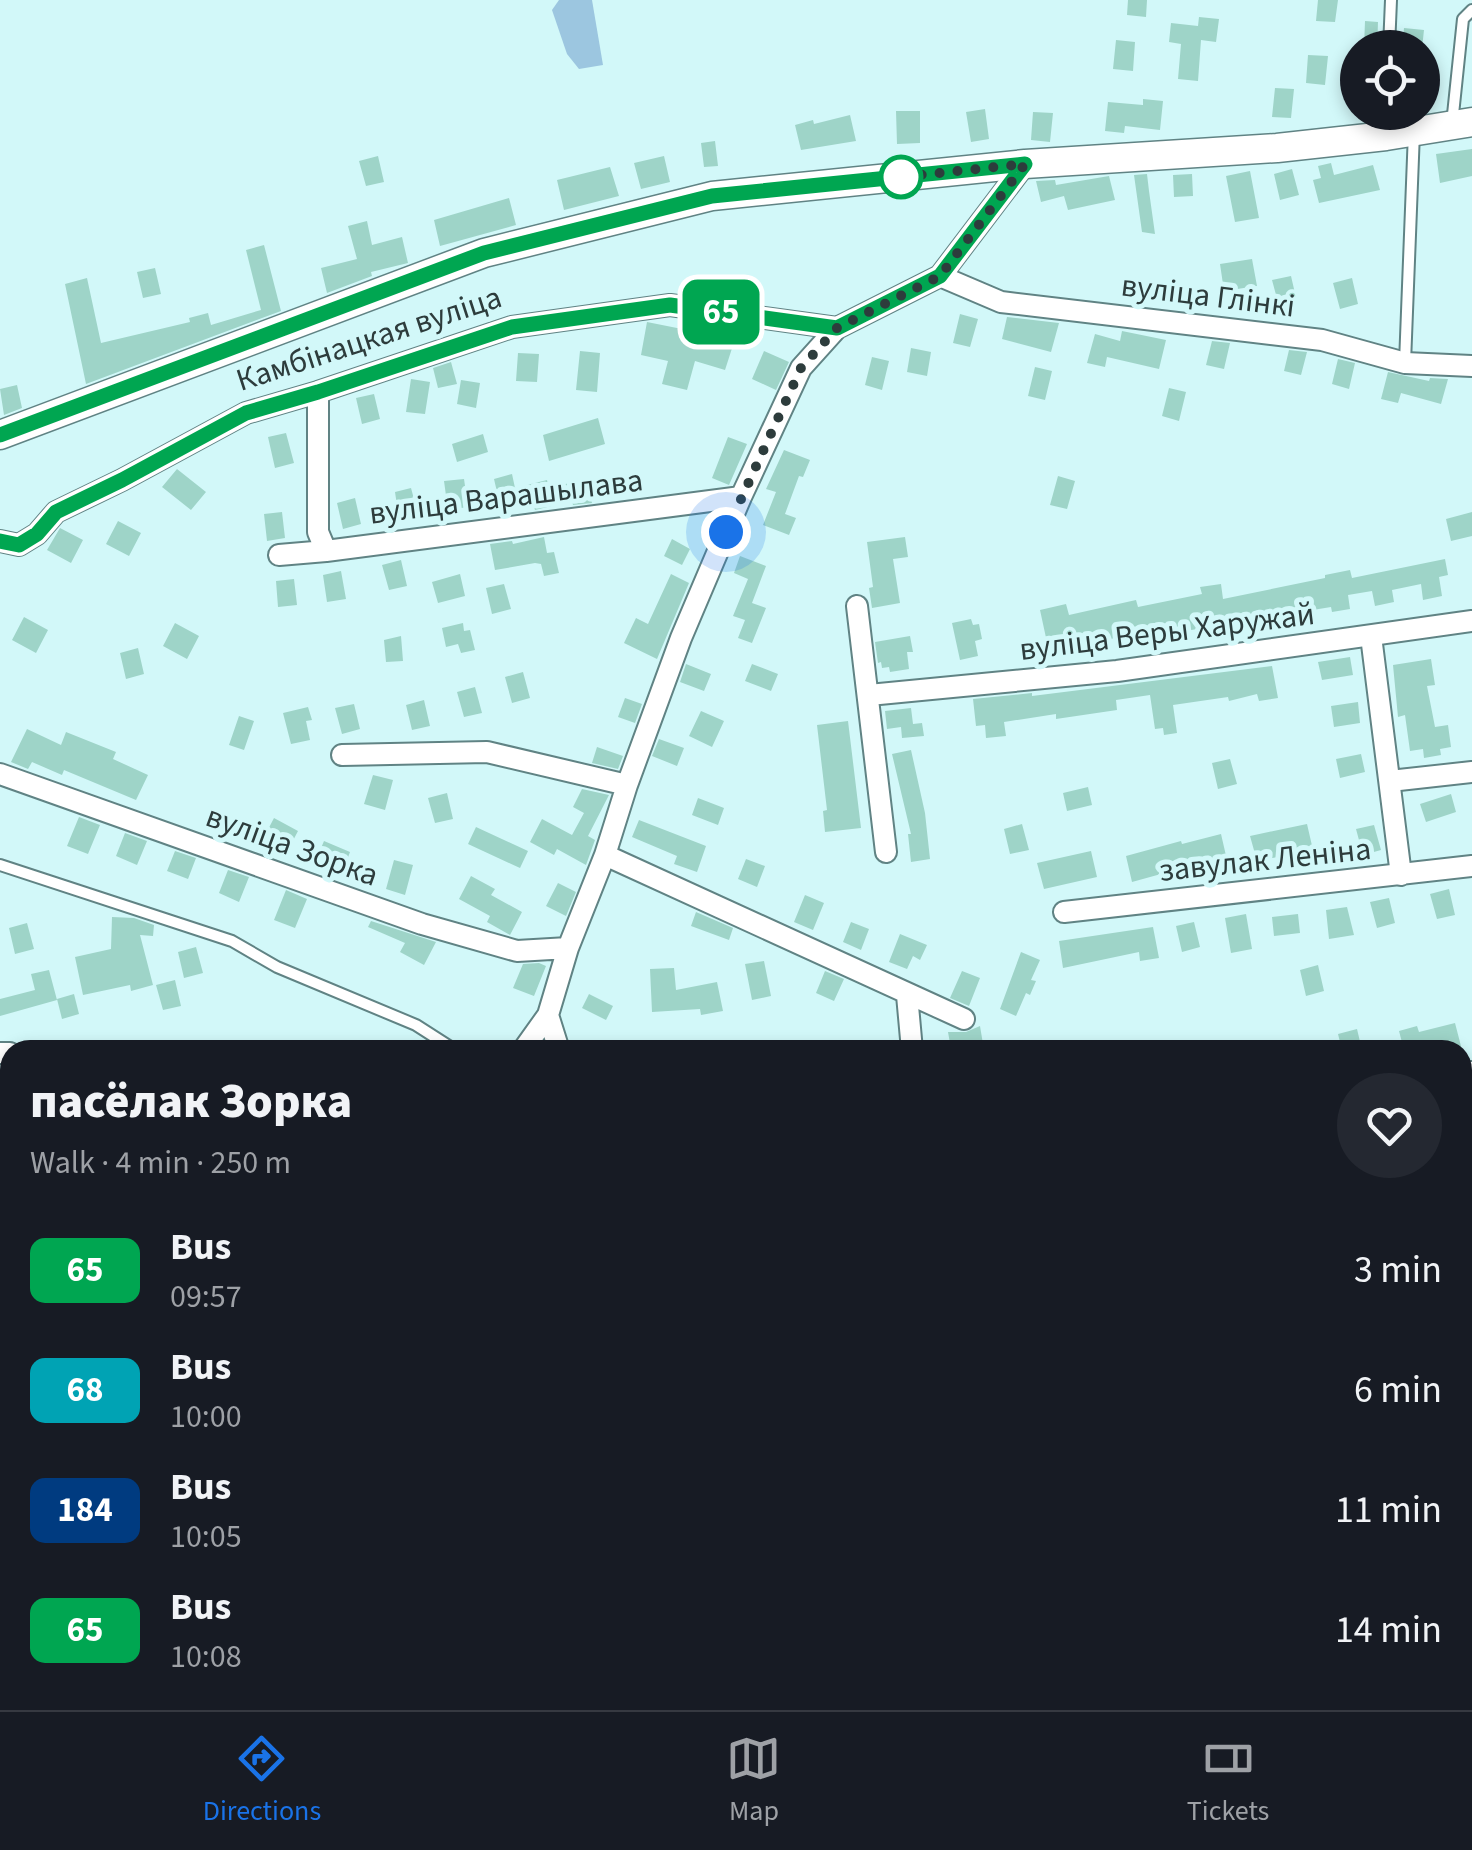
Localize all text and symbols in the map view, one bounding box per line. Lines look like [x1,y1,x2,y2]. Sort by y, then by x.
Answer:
map controls [1340,30,1440,130]
button: locate [1340,30,1440,130]
unlabelled marker [880,156,922,198]
street label: вуліца Глінкі [1118,263,1298,329]
street label: Камбінацкая вуліца [230,274,508,404]
line badge: 65 [676,280,766,344]
text: 65 [703,287,739,337]
street label: вуліца Варашылава [366,457,646,537]
your location [701,507,751,557]
street label: вуліца Веры Харужай [1017,591,1317,673]
street label: вуліца Зорка [199,794,385,898]
street label: завулак Леніна [1157,826,1373,894]
text: пасёлак Зорка [30,1068,352,1136]
button: heart [1337,1073,1442,1178]
text: Walk · 4 min · 250 m [30,1140,291,1186]
text: Bus [170,1220,231,1274]
text: 3 min [1354,1243,1442,1297]
text: 65 [67,1245,103,1295]
text: 09:57 [170,1274,242,1320]
text: Bus [170,1340,231,1394]
text: 6 min [1354,1363,1442,1417]
text: 68 [67,1365,103,1415]
text: 10:00 [170,1394,242,1440]
text: Bus [170,1460,231,1514]
text: 11 min [1335,1483,1442,1537]
text: 184 [57,1485,113,1535]
text: 10:05 [170,1514,242,1560]
text: Bus [170,1580,231,1634]
text: 14 min [1335,1603,1442,1657]
text: 65 [67,1605,103,1655]
text: 10:08 [170,1634,242,1680]
tab: Directions [203,1731,321,1831]
tab: Map [726,1731,781,1831]
tab: Tickets [1187,1731,1269,1831]

